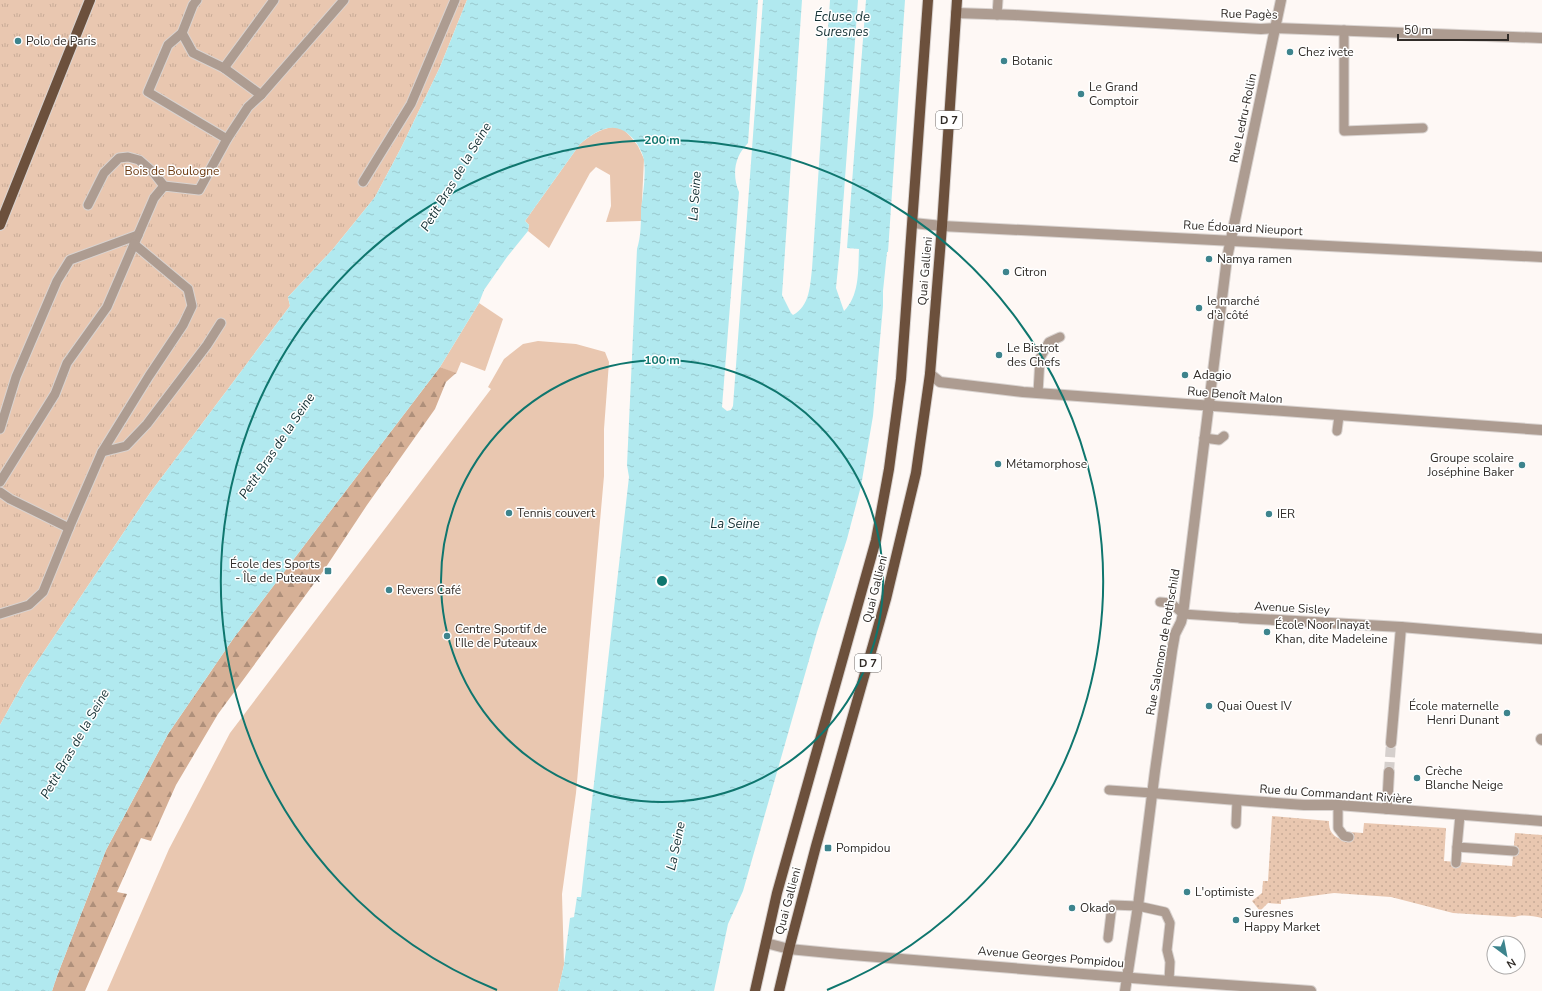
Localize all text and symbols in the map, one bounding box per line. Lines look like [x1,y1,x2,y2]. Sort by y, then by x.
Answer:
street label: Rue Pagès [1220,6,1278,23]
water label: Écluse de Suresnes [814,7,870,41]
scale bar [1398,16,1508,42]
text: 50 m [1404,22,1432,38]
place label: Polo de Paris [26,33,96,49]
marker: Polo de Paris [13,36,23,46]
place label: Chez ivete [1298,44,1354,60]
marker: Chez ivete [1285,47,1295,57]
place label: Botanic [1012,53,1053,69]
marker: Botanic [999,56,1009,66]
street label: Rue Ledru-Rollin [1226,72,1260,164]
place label: Le Grand Comptoir [1089,79,1139,109]
marker: Le Grand Comptoir [1076,89,1086,99]
road number: D 7 [936,111,962,129]
water label: Petit Bras de la Seine [416,119,496,235]
text: 200 m [644,132,680,148]
park label: Bois de Boulogne [125,163,219,179]
water label: La Seine [684,171,706,221]
street label: Rue Édouard Nieuport [1183,217,1304,239]
street label: Quai Gallieni [914,236,936,306]
place label: Namya ramen [1217,251,1292,267]
marker: Namya ramen [1204,254,1214,264]
place label: Citron [1014,264,1047,280]
marker: Citron [1001,267,1011,277]
place label: le marché d'à côté [1207,293,1260,323]
marker: le marché d'à côté [1194,303,1204,313]
place label: Le Bistrot des Chefs [1007,340,1060,370]
marker: Le Bistrot des Chefs [994,350,1004,360]
text: 100 m [644,352,680,368]
place label: Adagio [1193,367,1232,383]
marker: Adagio [1180,370,1190,380]
street label: Rue Benoît Malon [1187,383,1283,407]
water label: Petit Bras de la Seine [235,389,319,503]
place label: Groupe scolaire Joséphine Baker [1426,450,1515,480]
place label: Métamorphose [1006,456,1087,472]
marker: Métamorphose [993,459,1003,469]
marker: Groupe scolaire Joséphine Baker [1517,460,1527,470]
place label: Tennis couvert [517,505,596,521]
place label: IER [1277,506,1295,522]
marker: Tennis couvert [504,508,514,518]
marker: IER [1264,509,1274,519]
water label: La Seine [710,515,760,533]
street label: Quai Gallieni [859,554,891,624]
place label: École des Sports - Île de Puteaux [230,556,321,586]
marker: École des Sports - Île de Puteaux [323,566,333,576]
street label: Rue Salomon de Rothschild [1142,568,1184,716]
centre of rings [655,574,669,588]
place label: Revers Café [397,582,461,598]
marker: Revers Café [384,585,394,595]
street label: Avenue Sisley [1254,598,1331,618]
place label: École Noor Inayat Khan, dite Madeleine [1275,617,1388,647]
place label: Centre Sportif de l'Ile de Puteaux [455,621,547,651]
marker: École Noor Inayat Khan, dite Madeleine [1262,627,1272,637]
marker: Centre Sportif de l'Ile de Puteaux [442,631,452,641]
road number: D 7 [855,654,881,672]
water label: Petit Bras de la Seine [36,686,114,802]
place label: Quai Ouest IV [1217,698,1293,714]
place label: École maternelle Henri Dunant [1409,698,1500,728]
marker: Quai Ouest IV [1204,701,1214,711]
marker: École maternelle Henri Dunant [1502,708,1512,718]
place label: Crèche Blanche Neige [1425,763,1503,793]
marker: Crèche Blanche Neige [1412,773,1422,783]
street label: Rue du Commandant Rivière [1259,781,1413,807]
water label: La Seine [662,820,690,872]
place label: Pompidou [836,840,890,856]
marker: Pompidou [823,843,833,853]
street label: Quai Gallieni [771,866,805,936]
place label: L'optimiste [1195,884,1254,900]
marker: L'optimiste [1182,887,1192,897]
place label: Okado [1080,900,1116,916]
marker: Okado [1067,903,1077,913]
place label: Suresnes Happy Market [1244,905,1321,935]
marker: Suresnes Happy Market [1231,915,1241,925]
north arrow [1486,935,1526,975]
street label: Avenue Georges Pompidou [977,943,1125,971]
text: N [1504,955,1519,972]

